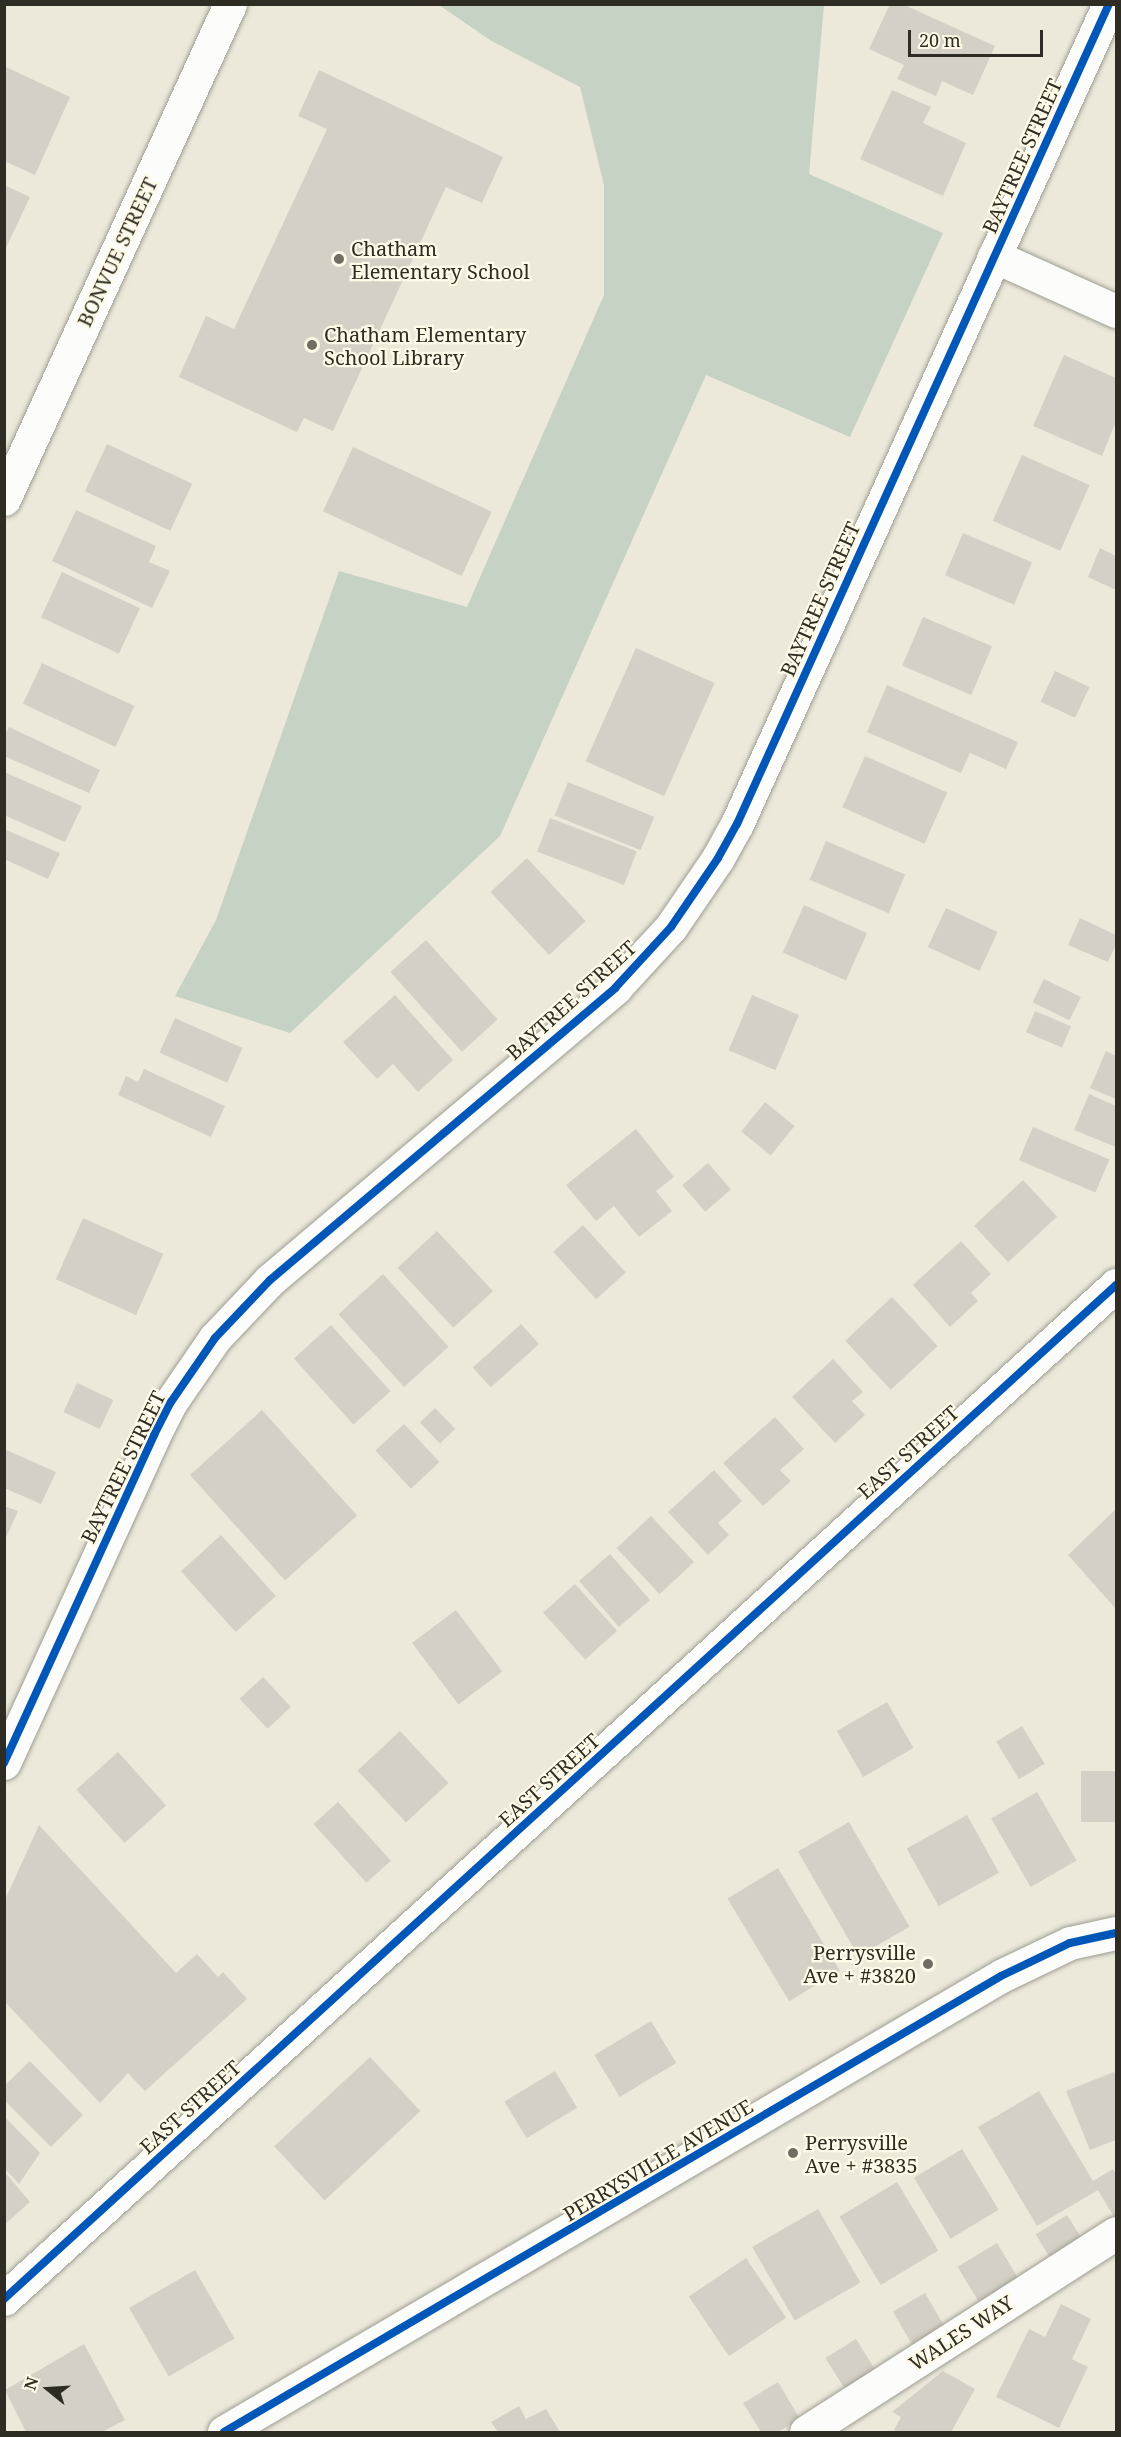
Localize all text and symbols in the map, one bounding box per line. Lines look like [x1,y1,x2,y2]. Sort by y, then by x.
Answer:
scale bar [911,18,1046,56]
text: 20 m [919,28,961,52]
street label: BAYTREE STREET [977,75,1067,237]
street label: BONVUE STREET [72,174,162,330]
place label: Chatham Elementary School [351,236,530,283]
marker: Chatham Elementary School [332,252,346,266]
place label: Chatham Elementary School Library [324,322,526,369]
marker: Chatham Elementary School Library [305,338,319,352]
street label: BAYTREE STREET [775,518,865,680]
street label: BAYTREE STREET [501,935,641,1065]
street label: BAYTREE STREET [76,1387,170,1547]
street label: EAST STREET [853,1400,963,1504]
street label: EAST STREET [494,1728,604,1832]
place label: Perrysville Ave + #3820 [803,1940,916,1987]
marker: Perrysville Ave + #3820 [921,1957,935,1971]
street label: EAST STREET [135,2055,245,2159]
street label: PERRYSVILLE AVENUE [559,2094,757,2226]
place label: Perrysville Ave + #3835 [805,2130,918,2177]
marker: Perrysville Ave + #3835 [786,2146,800,2160]
street label: WALES WAY [904,2290,1018,2376]
north arrow [18,2359,78,2419]
text: N [18,2374,43,2393]

